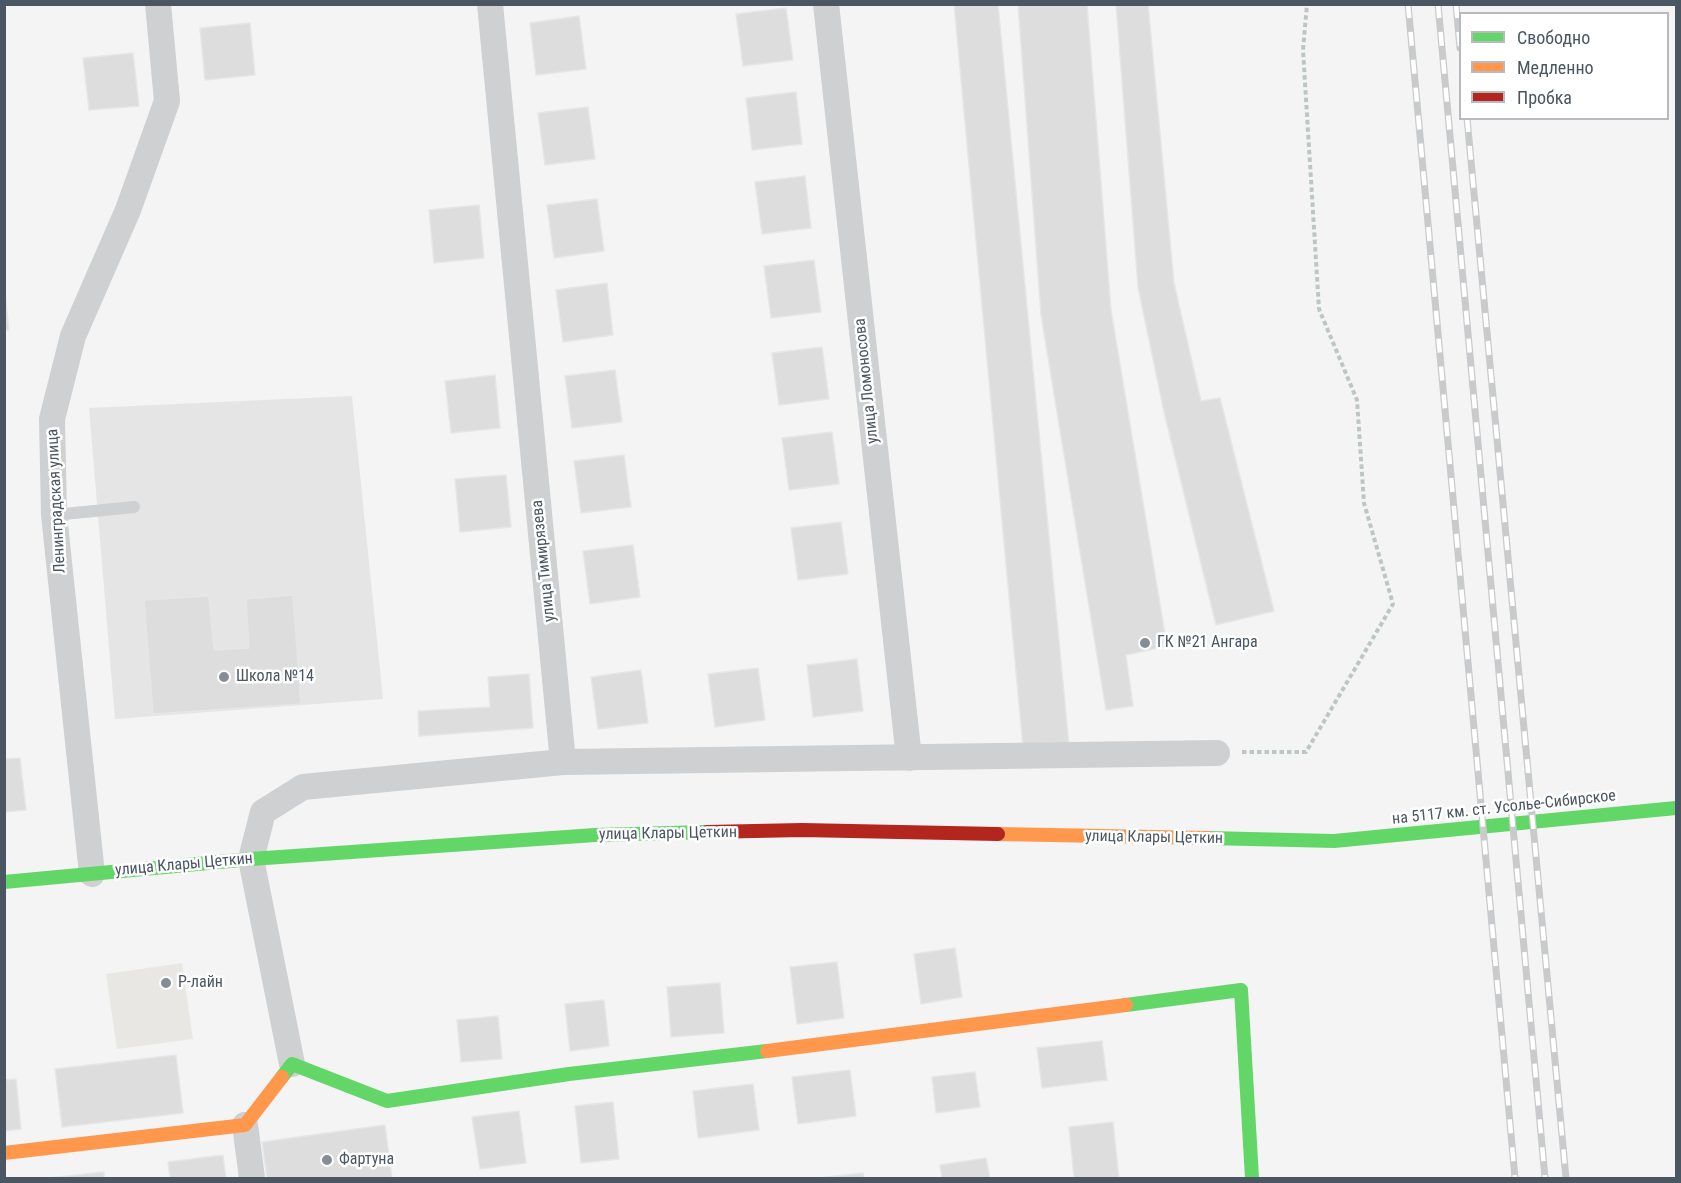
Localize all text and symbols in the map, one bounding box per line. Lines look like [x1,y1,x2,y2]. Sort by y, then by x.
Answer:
legend [1459,12,1669,120]
text: Свободно [1517,27,1590,48]
text: Медленно [1517,57,1594,78]
text: Пробка [1517,87,1572,108]
street label: улица Ломоносова [851,317,883,445]
street label: Ленинградская улица [44,428,70,574]
street label: улица Тимирязева [528,499,560,623]
place label: ГК №21 Ангара [1157,633,1258,653]
marker: ГК №21 Ангара [1138,636,1152,650]
place label: Школа №14 [236,667,314,687]
marker: Школа №14 [217,670,231,684]
street label: на 5117 км. ст. Усолье-Сибирское [1391,787,1617,829]
street label: улица Клары Цеткин [599,823,737,845]
street label: улица Клары Цеткин [1085,827,1223,849]
street label: улица Клары Цеткин [114,849,254,881]
place label: Р-лайн [178,973,223,993]
marker: Р-лайн [159,976,173,990]
place label: Фартуна [339,1150,394,1170]
marker: Фартуна [320,1153,334,1167]

